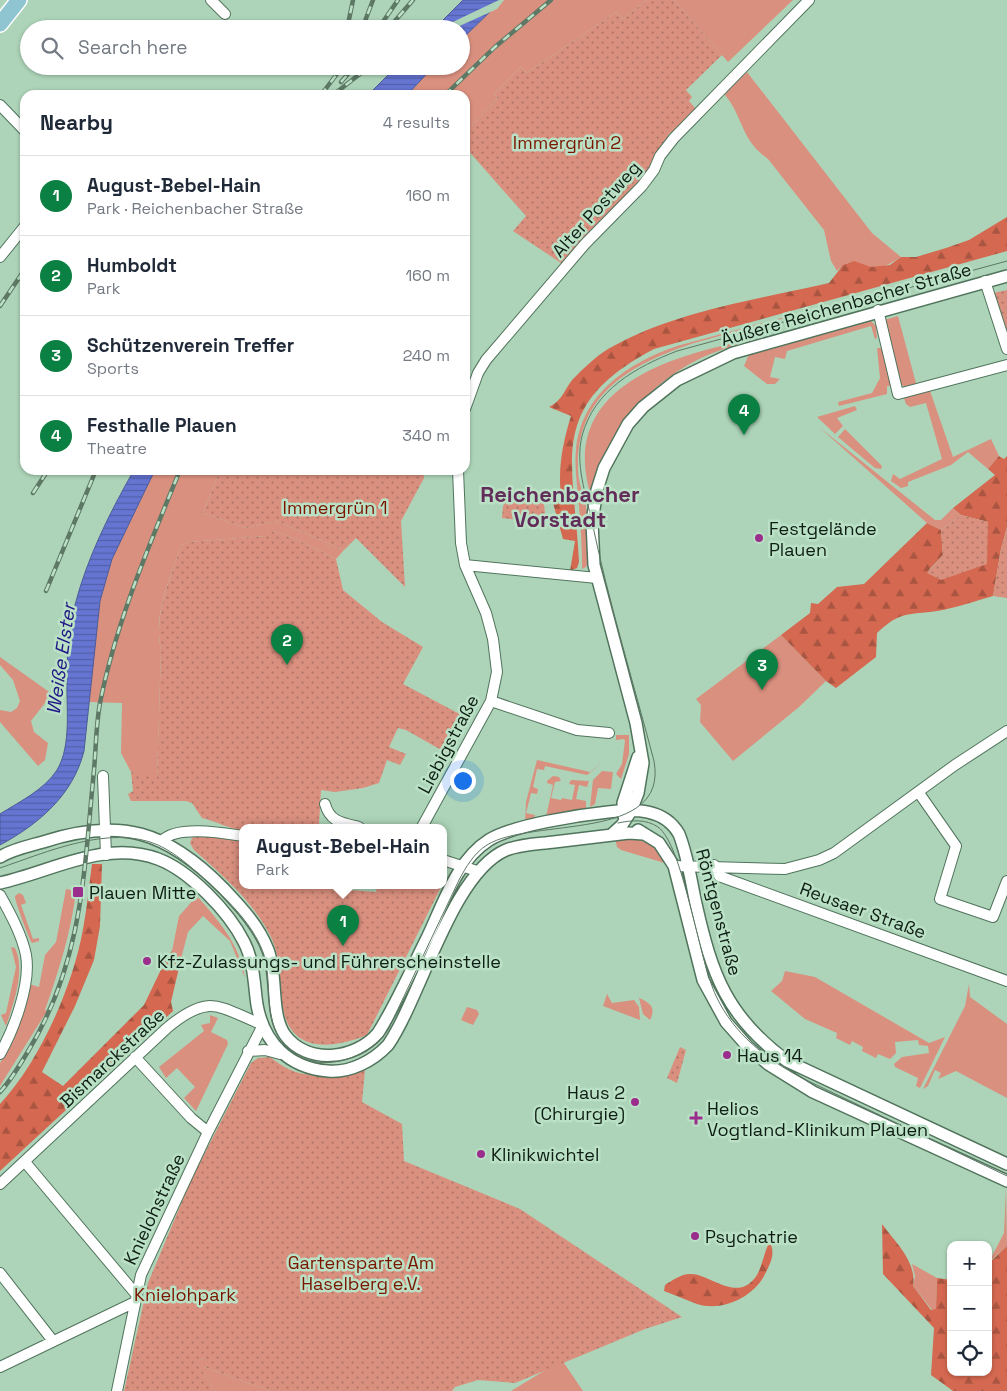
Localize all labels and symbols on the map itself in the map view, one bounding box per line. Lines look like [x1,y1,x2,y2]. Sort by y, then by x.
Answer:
park label: Immergrün 2 [513,131,621,154]
street label: Alter Postweg [547,156,645,262]
street label: Äußere Reichenbacher Straße [718,257,974,351]
pin: 4 [728,394,760,435]
district label: Reichenbacher Vorstadt [480,480,640,533]
park label: Immergrün 1 [282,496,388,519]
place label: Festgelände Plauen [769,517,877,561]
marker: Festgelände Plauen [753,532,765,544]
water label: Weiße Elster [41,600,81,716]
pin: 2 [271,624,303,665]
pin: 3 [746,649,778,690]
street label: Liebigstraße [412,691,484,797]
your location [450,768,476,794]
street label: Röntgenstraße [691,846,747,978]
street label: Reusaer Straße [797,876,929,944]
place label: Plauen Mitte [89,881,196,904]
marker: Plauen Mitte [71,885,85,899]
pin: 1 [327,905,359,946]
place label: Kfz-Zulassungs- und Führerscheinstelle [157,950,501,973]
marker: Kfz-Zulassungs- und Führerscheinstelle [141,955,153,967]
street label: Bismarckstraße [55,1004,169,1112]
place label: Haus 14 [737,1044,803,1067]
marker: Haus 14 [721,1049,733,1061]
place label: Haus 2 (Chirurgie) [534,1081,625,1125]
marker: Haus 2 (Chirurgie) [629,1096,641,1108]
place label: Helios Vogtland-Klinikum Plauen [707,1097,928,1141]
marker: Helios Vogtland-Klinikum Plauen [689,1111,703,1125]
place label: Klinikwichtel [491,1143,599,1166]
marker: Klinikwichtel [475,1148,487,1160]
street label: Knielohstraße [118,1150,190,1268]
place label: Psychatrie [705,1225,798,1248]
marker: Psychatrie [689,1230,701,1242]
park label: Gartensparte Am Haselberg e.V. [288,1251,434,1295]
park label: Knielohpark [134,1283,236,1306]

